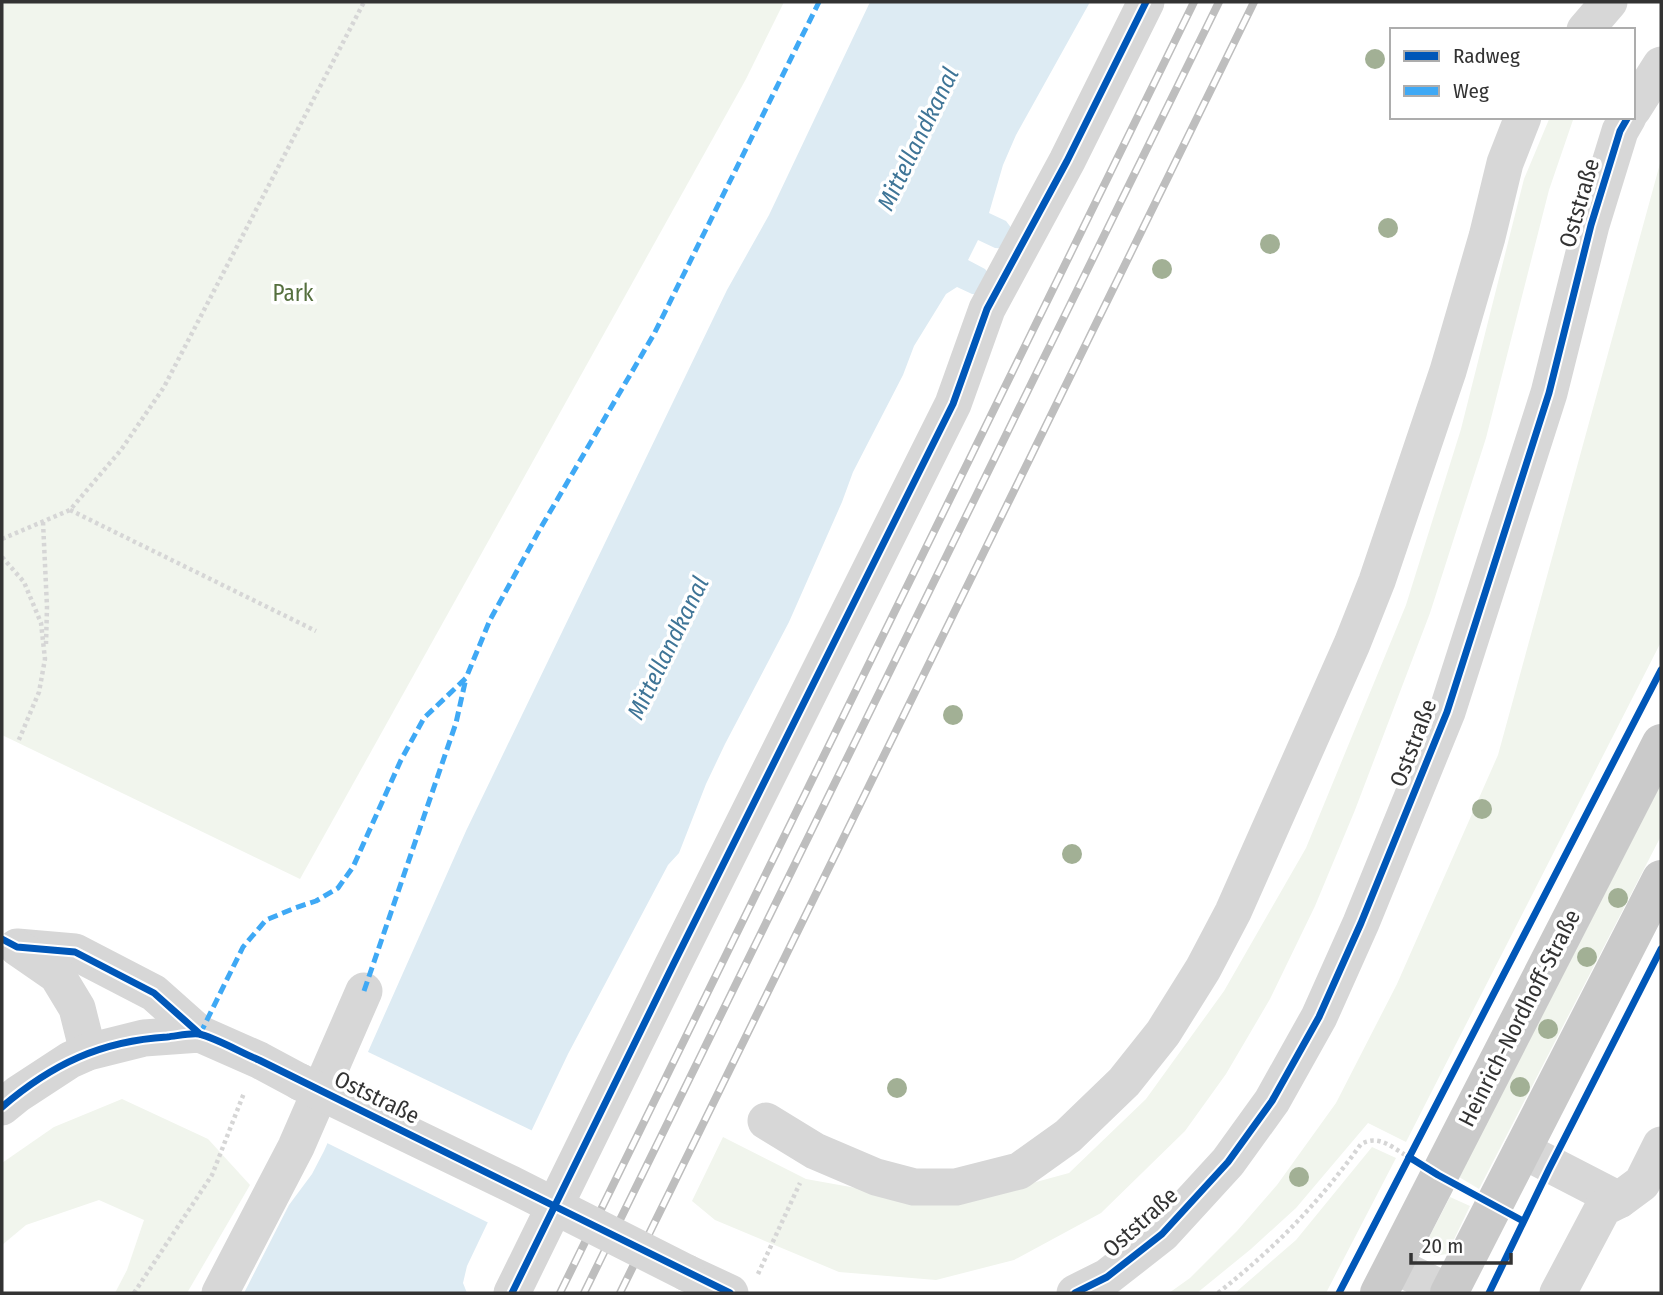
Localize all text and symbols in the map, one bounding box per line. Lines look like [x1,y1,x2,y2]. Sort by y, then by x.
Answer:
legend [1390,28,1635,119]
text: Radweg [1453,43,1520,69]
water label: Mittellandkanal [871,63,965,215]
text: Weg [1453,78,1489,104]
street label: Oststraße [1553,155,1605,251]
park label: Park [273,279,314,307]
water label: Mittellandkanal [621,572,715,724]
street label: Oststraße [1384,695,1442,791]
street label: Heinrich-Nordhoff-Straße [1452,905,1586,1131]
street label: Oststraße [330,1064,424,1130]
street label: Oststraße [1097,1181,1183,1263]
scale bar [1411,1222,1511,1266]
text: 20 m [1422,1233,1463,1259]

